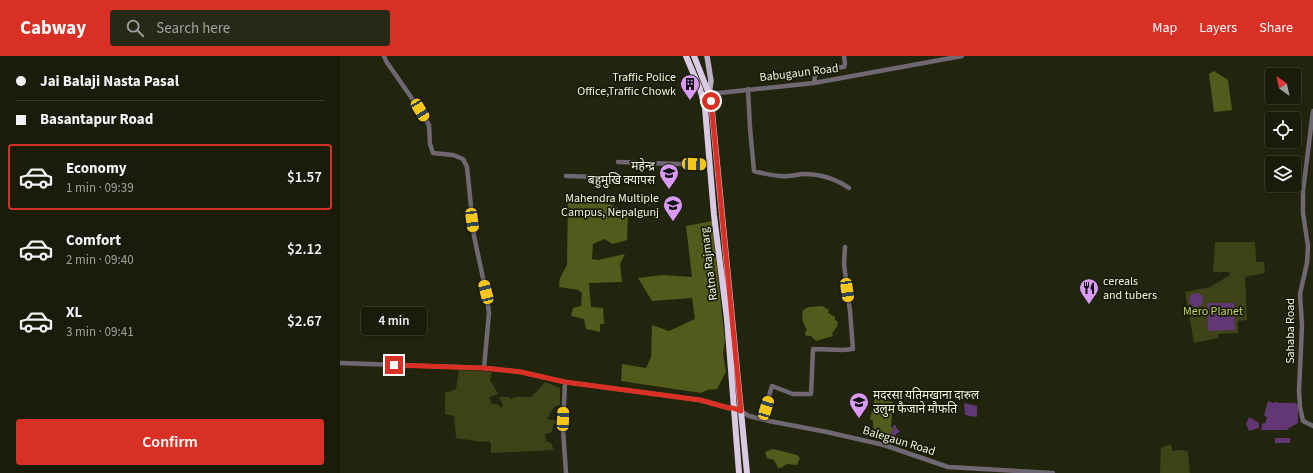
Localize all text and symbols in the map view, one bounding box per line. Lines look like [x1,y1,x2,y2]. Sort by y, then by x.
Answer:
search box [110,10,390,46]
text: Cabway [20,15,86,42]
icon: search [124,17,146,39]
text: Search here [156,18,230,39]
text: Map [1152,18,1177,38]
text: Layers [1199,18,1237,38]
text: Share [1259,18,1293,38]
street label: Babugaun Road [759,60,839,86]
north arrow [1265,68,1301,104]
map controls [1265,68,1301,192]
place label: Traffic Police Office,Traffic Chowk [577,69,676,100]
text: Jai Balaji Nasta Pasal [40,71,179,92]
building icon: Traffic Police Office,Traffic Chowk [679,73,701,101]
route start [702,92,720,110]
car [409,97,431,123]
text: Basantapur Road [40,109,153,130]
button: locate [1265,112,1301,148]
button: layers [1265,156,1301,192]
text: Economy [66,158,127,179]
place label: महेन्द्र बहुमुखि क्यापस [588,158,656,189]
car [682,158,706,170]
icon: car [18,159,54,195]
school or university icon: महेन्द्र बहुमुखि क्यापस [658,162,680,190]
text: $1.57 [287,167,322,188]
text: 1 min · 09:39 [66,179,134,197]
place label: Mahendra Multiple Campus, Nepalgunj [561,190,659,221]
school or university icon: Mahendra Multiple Campus, Nepalgunj [662,194,684,222]
car [465,207,479,233]
street label: Ratna Rajmarg [696,226,722,302]
text: Comfort [66,230,121,251]
icon: car [18,231,54,267]
text: $2.12 [287,239,322,260]
text: 2 min · 09:40 [66,251,134,269]
place label: cereals and tubers [1103,273,1157,304]
car [839,277,855,303]
restaurant icon: cereals and tubers [1078,277,1100,305]
car [477,279,495,305]
street label: Sahaba Road [1282,298,1299,364]
text: XL [66,302,82,323]
icon: car [18,303,54,339]
park label: Mero Planet [1183,303,1243,320]
callout: 4 min [361,307,427,335]
text: $2.67 [287,311,322,332]
text: 4 min [379,312,409,330]
text: 3 min · 09:41 [66,323,134,341]
route end [385,356,403,374]
place label: मदरसा यतिमखाना दारुल उलुम फैजाने माैफति [873,387,980,418]
school or university icon: मदरसा यतिमखाना दारुल उलुम फैजाने माैफति [848,391,870,419]
car [757,395,775,421]
car [557,407,569,431]
button: Confirm [16,419,324,465]
street label: Balegaun Road [861,422,937,460]

